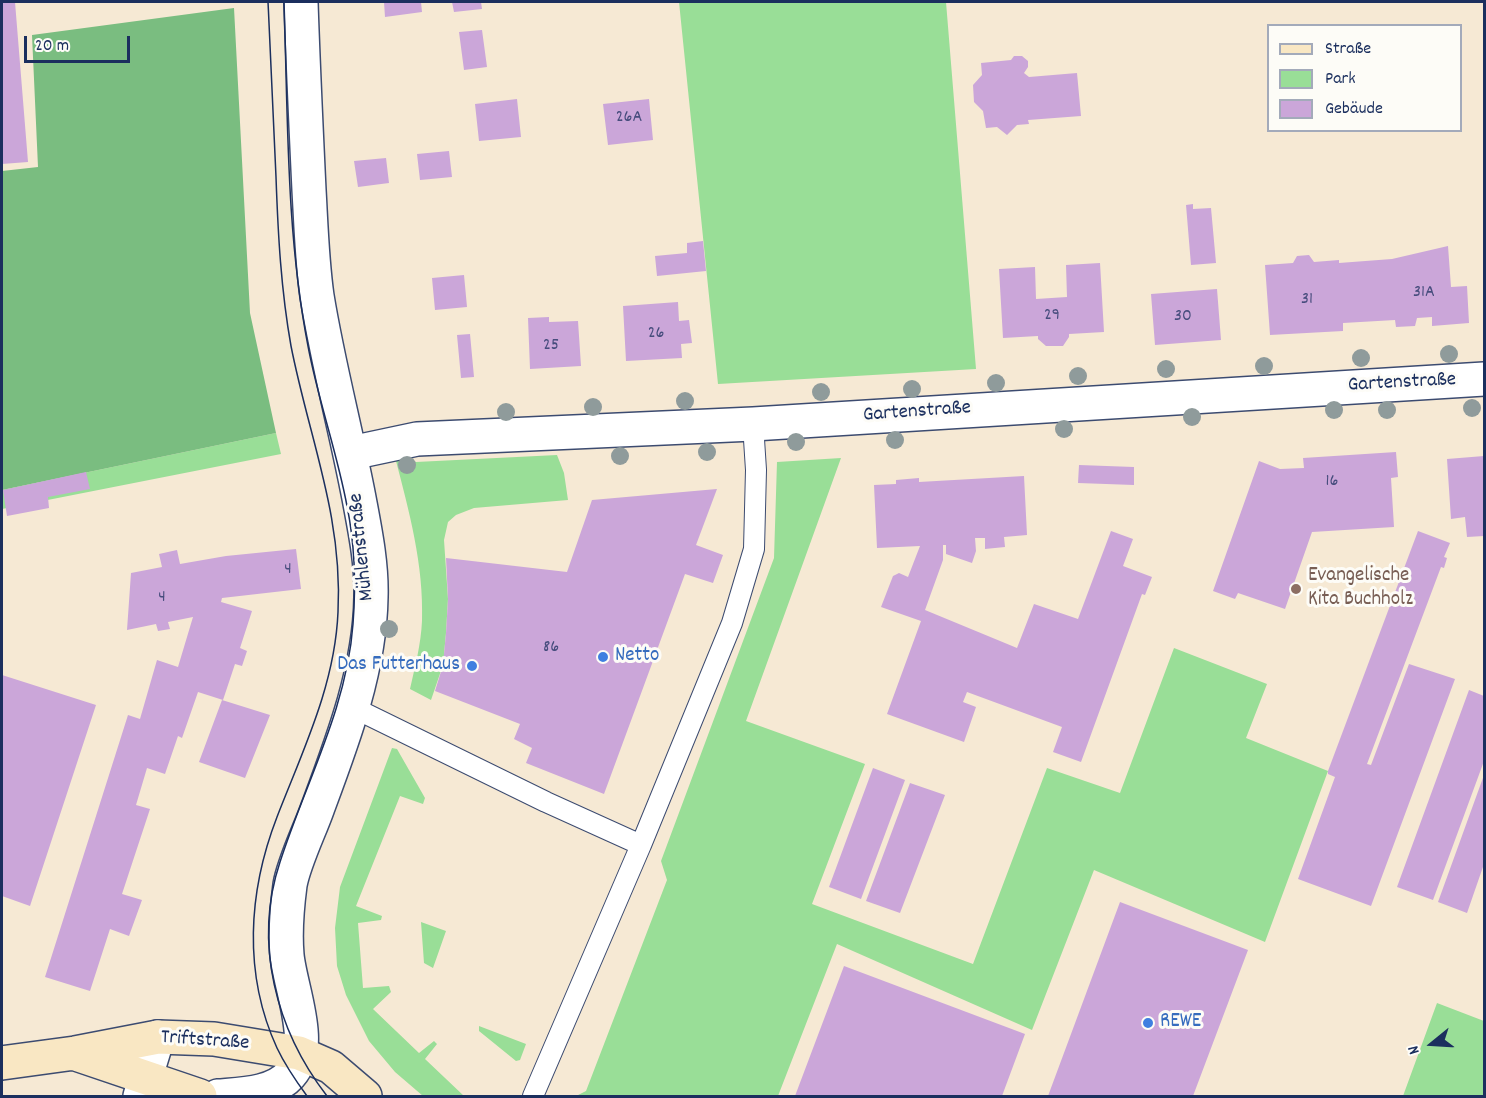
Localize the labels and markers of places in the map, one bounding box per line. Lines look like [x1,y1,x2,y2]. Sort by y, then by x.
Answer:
place label: Evangelische Kita Buchholz [1308,564,1413,614]
marker: Evangelische Kita Buchholz [1289,582,1303,596]
place label: Netto [615,644,659,670]
marker: Netto [596,650,610,664]
place label: Das Futterhaus [337,653,460,679]
marker: Das Futterhaus [465,659,479,673]
place label: REWE [1160,1010,1201,1036]
marker: REWE [1141,1016,1155,1030]

